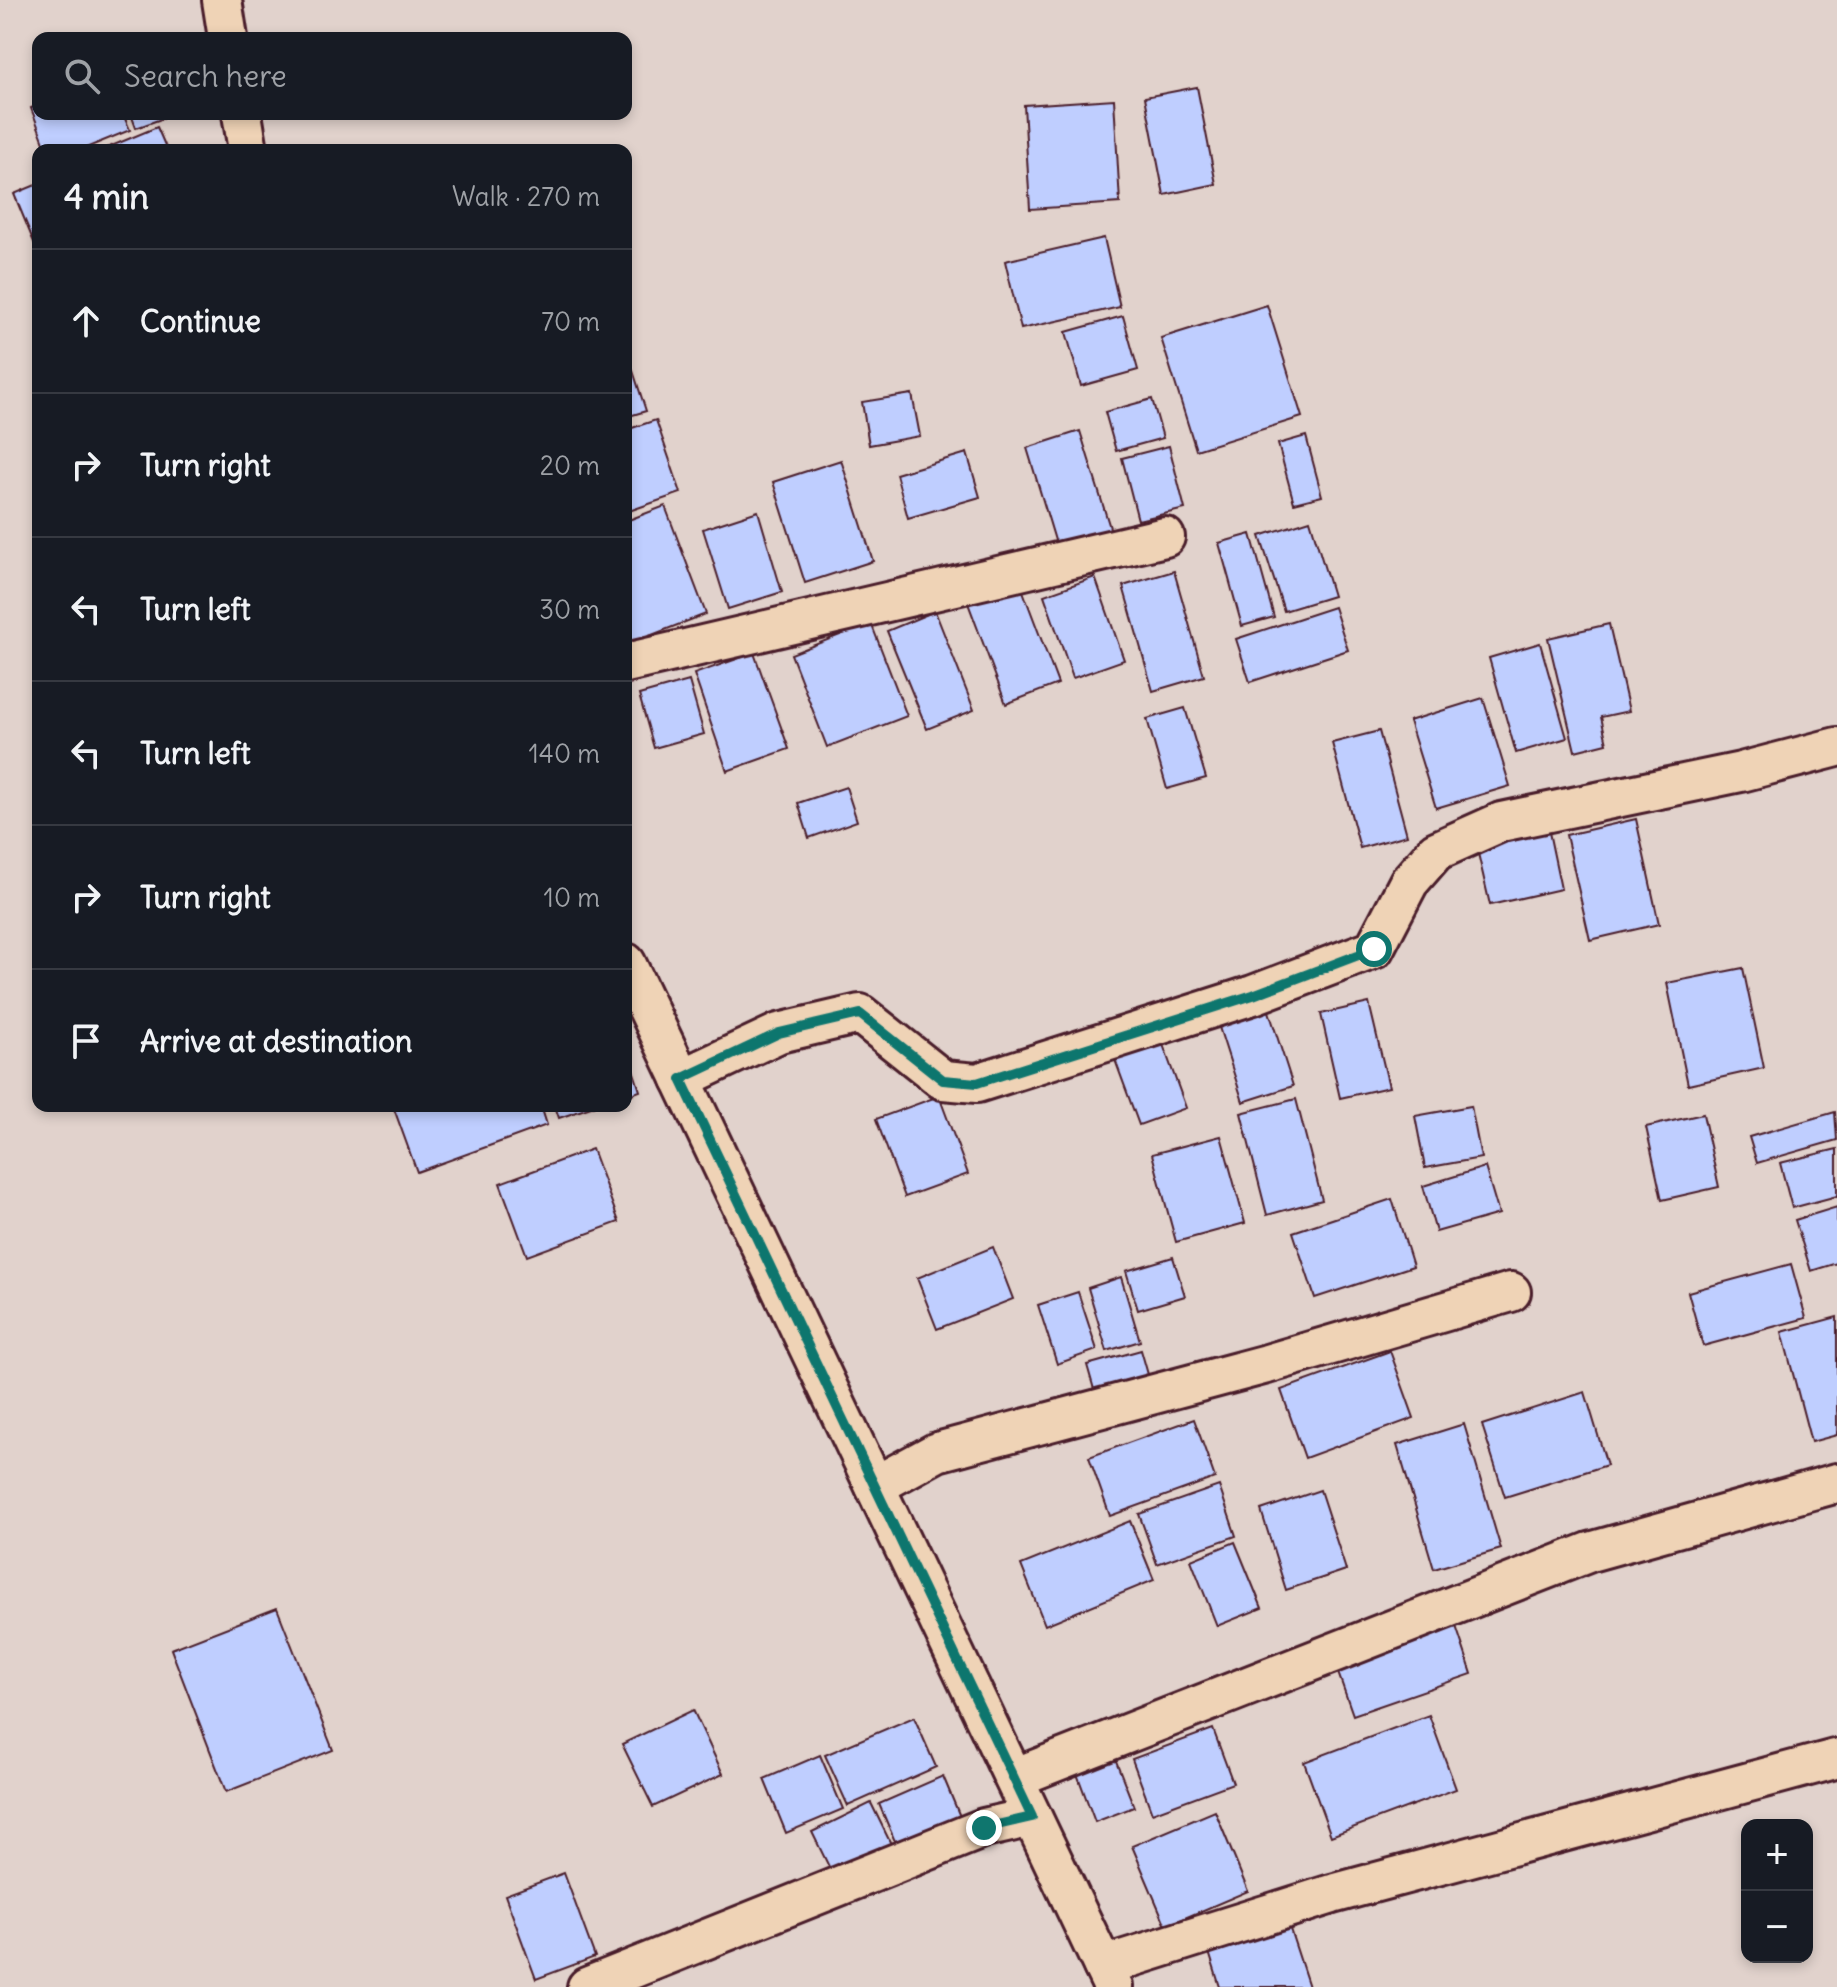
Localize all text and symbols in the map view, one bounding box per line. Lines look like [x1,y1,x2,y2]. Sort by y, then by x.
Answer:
search box [32,32,632,120]
icon: search [60,54,104,98]
text: Search here [124,57,287,95]
text: 4 min [64,175,149,218]
text: Walk · 270 m [452,180,600,213]
icon: ahead [64,299,108,343]
text: Continue [140,302,261,340]
text: 70 m [541,305,600,338]
icon: right [64,443,108,487]
text: Turn right [140,446,271,484]
text: 20 m [540,449,600,482]
icon: left [64,587,108,631]
text: Turn left [140,590,251,628]
text: 30 m [539,593,600,626]
icon: left [64,731,108,775]
text: Turn left [140,734,251,772]
text: 140 m [529,737,600,770]
icon: right [64,875,108,919]
text: Turn right [140,878,271,916]
text: 10 m [544,881,600,914]
route start [1356,931,1392,967]
icon: arrive [64,1019,108,1063]
text: Arrive at destination [140,1022,412,1060]
route end [966,1810,1002,1846]
map controls [1741,1819,1813,1963]
button: + [1741,1819,1813,1891]
button: − [1741,1891,1813,1963]

